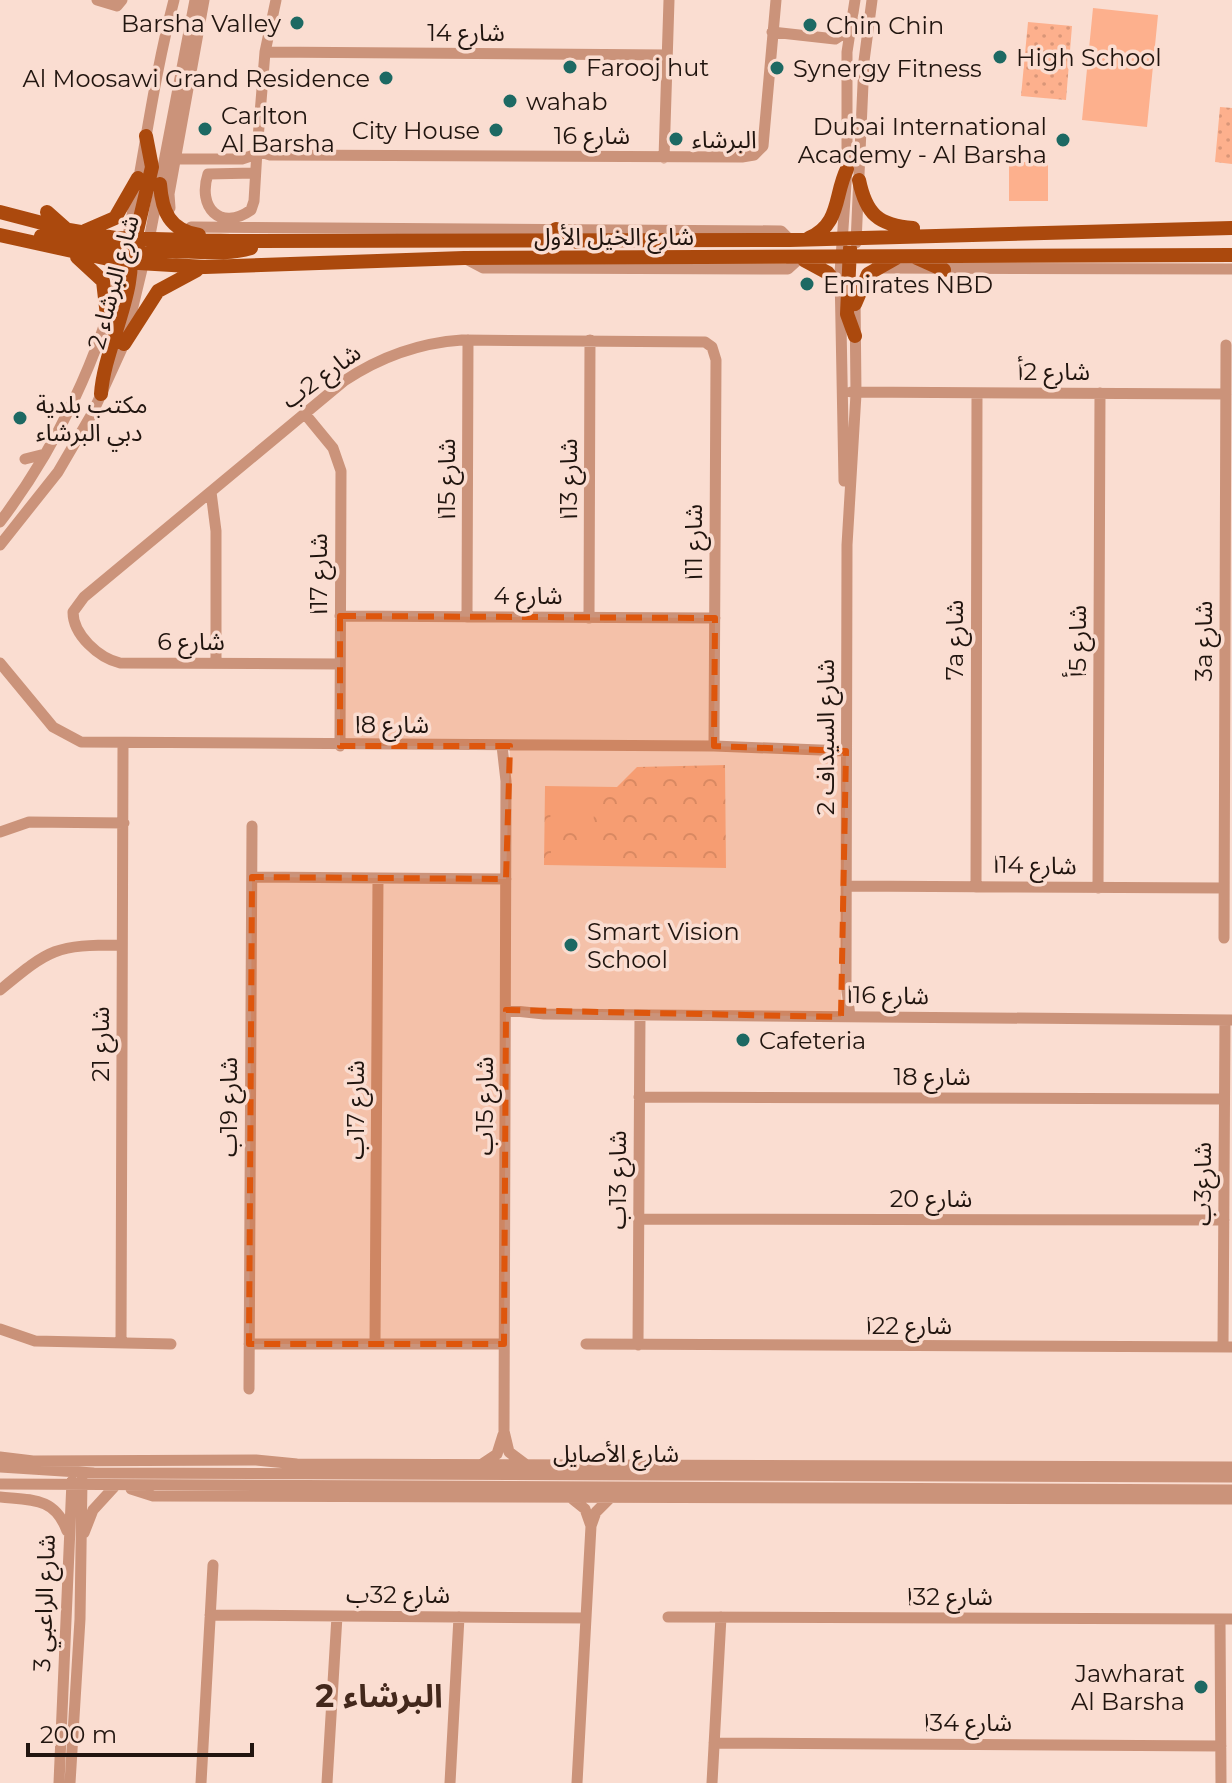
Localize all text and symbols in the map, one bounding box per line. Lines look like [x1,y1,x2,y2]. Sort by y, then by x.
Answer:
place label: Barsha Valley [121,9,281,38]
place label: Chin Chin [826,11,944,40]
marker: Barsha Valley [288,14,306,32]
marker: Chin Chin [801,16,819,34]
street label: شارع 14 [427,18,505,50]
place label: High School [1016,43,1162,72]
marker: High School [991,48,1009,66]
place label: Farooj hut [586,53,709,82]
place label: Synergy Fitness [793,54,982,83]
marker: Farooj hut [561,58,579,76]
marker: Synergy Fitness [768,59,786,77]
place label: Al Moosawi Grand Residence [23,64,370,93]
marker: Al Moosawi Grand Residence [377,69,395,87]
place label: wahab [526,87,607,116]
marker: wahab [501,92,519,110]
place label: Carlton Al Barsha [221,101,335,158]
place label: Dubai International Academy - Al Barsha [798,112,1047,169]
place label: City House [352,116,480,145]
marker: Carlton Al Barsha [196,120,214,138]
marker: City House [487,121,505,139]
street label: شارع 16 [554,121,630,153]
place label: البرشاء [692,125,757,154]
marker: البرشاء [667,130,685,148]
marker: Dubai International Academy - Al Barsha [1054,131,1072,149]
street label: شارع البرشاء 2 [81,212,148,353]
street label: شارع الخيل الأول [534,222,694,254]
place label: Emirates NBD [823,270,993,299]
marker: Emirates NBD [798,275,816,293]
street label: شارع 2ب [276,338,368,417]
street label: شارع 2أ [1017,355,1090,389]
place label: مكتب بلدية دبي البرشاء [36,390,148,451]
marker: مكتب بلدية دبي البرشاء [11,409,29,427]
street label: شارع 15ا [432,438,464,520]
street label: شارع 13ا [554,439,586,520]
street label: شارع 11ا [679,504,711,580]
street label: شارع 17ا [304,533,336,615]
street label: شارع 4 [494,581,562,613]
street label: 7a شارع [940,600,972,680]
street label: 3a شارع [1189,601,1221,681]
street label: شارع 5أ [1061,605,1095,678]
street label: شارع 6 [157,627,225,659]
street label: شارع السيداف 2 [811,659,843,815]
street label: شارع 8ا [355,710,429,742]
street label: شارع 14ا [993,850,1077,883]
place label: Smart Vision School [587,917,740,974]
marker: Smart Vision School [562,936,580,954]
street label: شارع 16ا [847,980,929,1013]
street label: شارع 21 [86,1006,118,1082]
place label: Cafeteria [759,1026,866,1055]
marker: Cafeteria [734,1031,752,1049]
street label: شارع 15ب [470,1056,502,1156]
street label: شارع 19ب [214,1057,246,1157]
street label: شارع 17ب [341,1060,373,1160]
street label: شارع 18 [893,1062,971,1094]
street label: شارع 13ب [603,1130,635,1230]
street label: شارع3ب [1188,1142,1220,1226]
street label: شارع 20 [890,1184,972,1216]
street label: شارع 22ا [866,1311,952,1343]
street label: شارع الأصايل [553,1439,679,1471]
street label: شارع الراعبي 3 [27,1534,65,1672]
street label: شارع 32ب [346,1580,450,1612]
street label: شارع 32ا [907,1582,993,1614]
place label: Jawharat Al Barsha [1071,1659,1185,1716]
district label: البرشاء 2 [315,1676,443,1715]
marker: Jawharat Al Barsha [1192,1678,1210,1696]
scale bar [28,1707,252,1757]
street label: شارع 34ا [924,1708,1012,1740]
text: 200 m [40,1720,117,1749]

